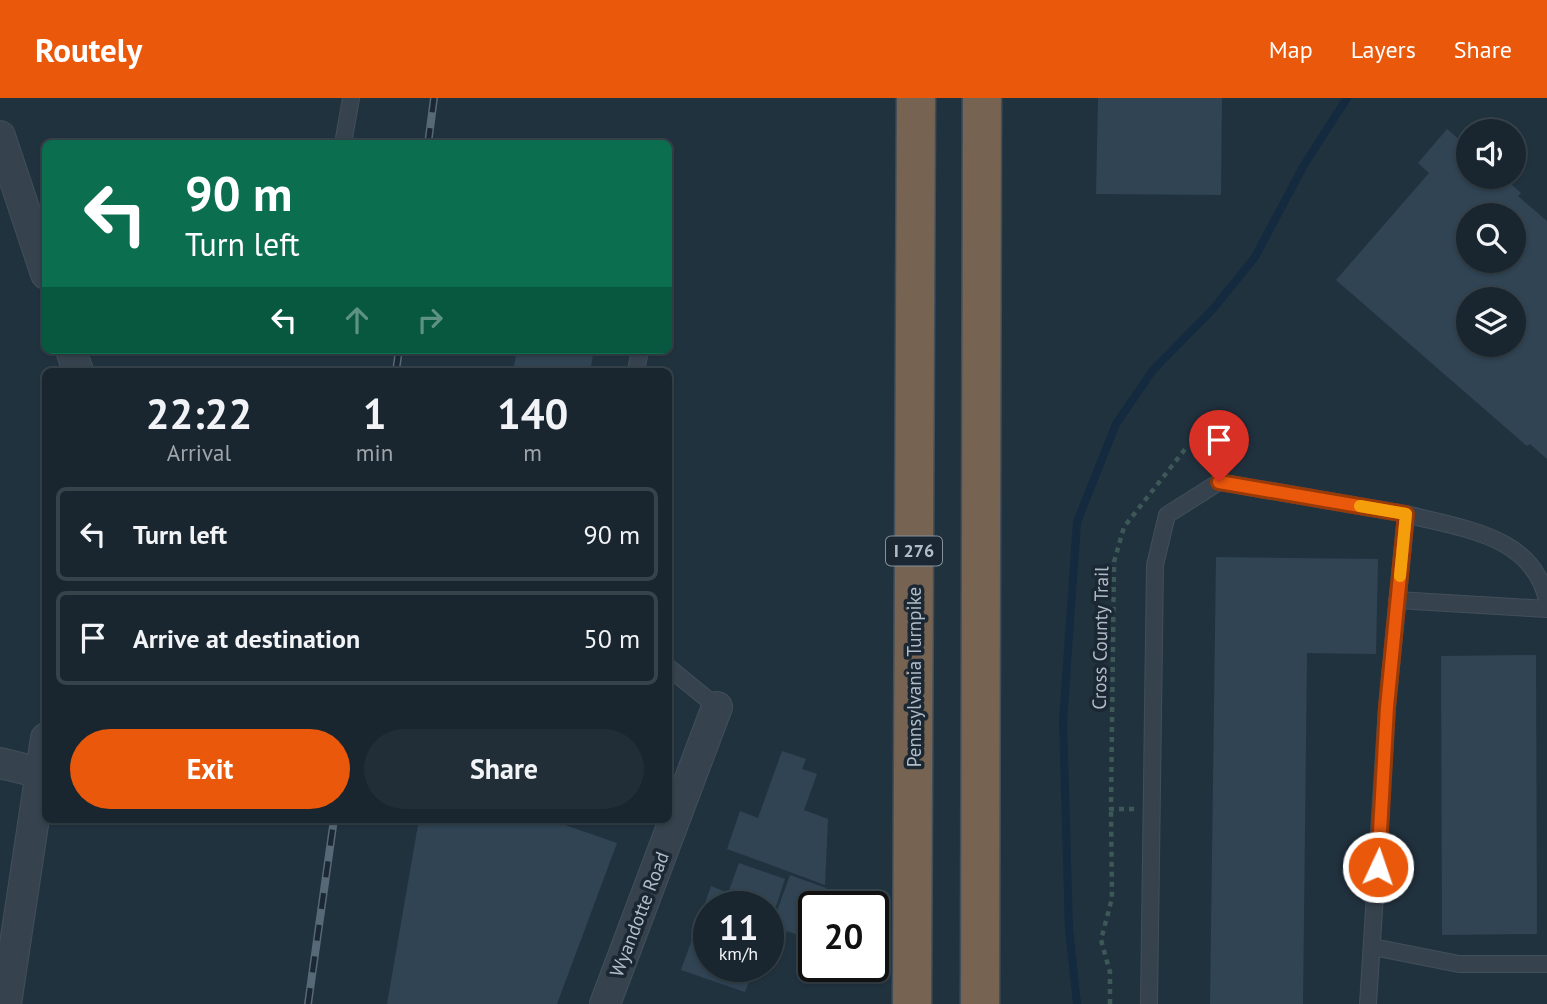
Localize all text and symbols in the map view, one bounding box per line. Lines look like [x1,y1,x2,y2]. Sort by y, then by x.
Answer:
text: Routely [35,28,142,71]
text: Map [1269,34,1313,65]
text: Layers [1351,34,1416,65]
text: Share [1454,34,1512,65]
map controls [1456,119,1526,357]
button: sound [1456,119,1526,189]
text: 90 m [185,161,292,225]
icon: left [70,168,161,259]
button: search [1456,203,1526,273]
text: Turn left [185,223,300,265]
button: layers [1456,287,1526,357]
icon: left [265,301,303,339]
icon: ahead [338,301,376,339]
icon: right [411,301,449,339]
text: 22:22 [146,386,252,441]
text: 1 [363,386,386,441]
text: 140 [497,386,568,441]
pin [1189,410,1249,482]
icon: arrive [1200,421,1238,459]
text: Arrival [167,438,231,467]
text: min [356,438,393,467]
text: m [523,438,542,467]
icon: left [74,515,112,553]
text: Turn left [133,518,227,551]
text: 90 m [584,518,640,551]
road number: I 276 [886,536,942,565]
street label: Cross County Trail [1087,566,1113,710]
street label: Pennsylvania Turnpike [902,587,926,767]
icon: arrive [74,619,112,657]
text: Arrive at destination [133,622,360,655]
text: 50 m [584,622,640,655]
button: Exit [70,729,350,809]
button: Share [364,729,644,809]
position arrow [1341,830,1415,904]
street label: Wyandotte Road [604,848,674,980]
speed limit sign: 20 [798,891,889,982]
text: 11 [719,904,758,950]
text: km/h [719,942,758,965]

